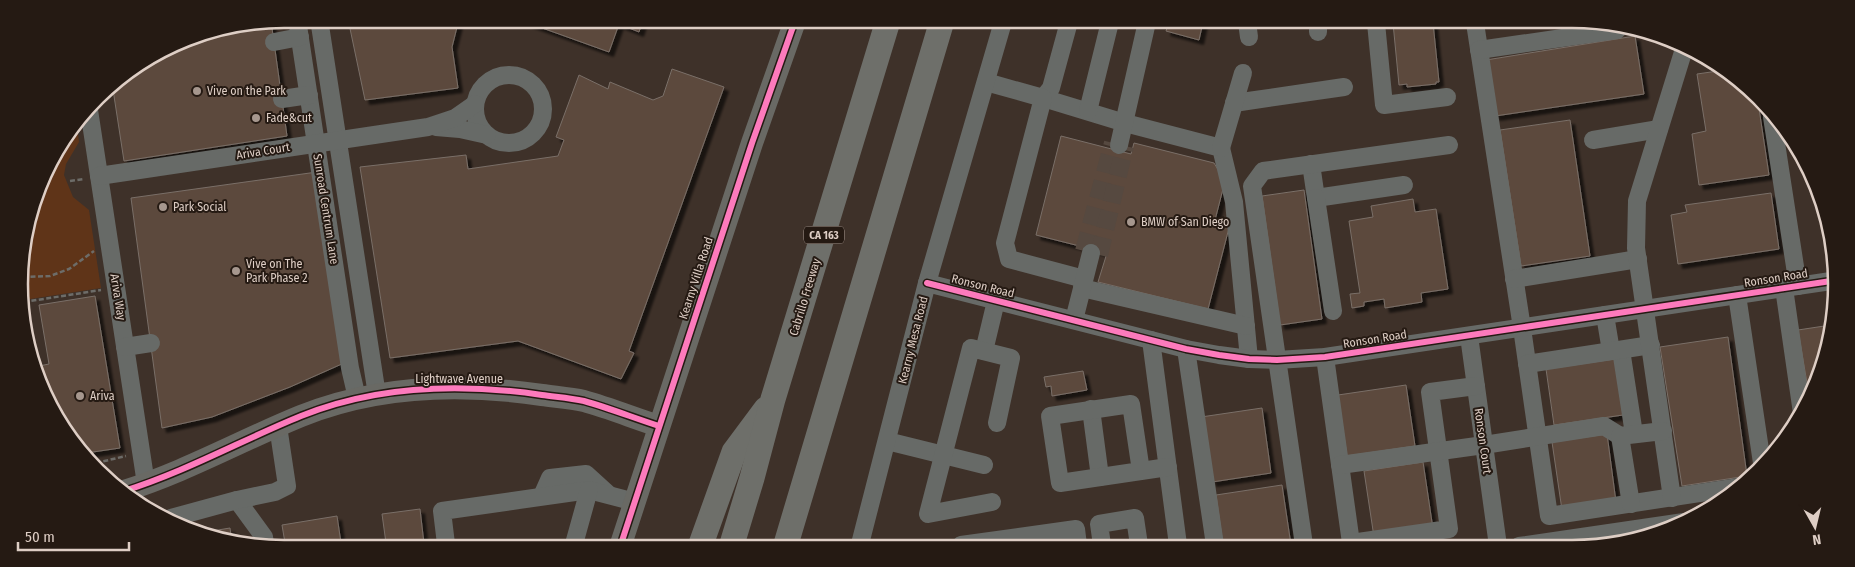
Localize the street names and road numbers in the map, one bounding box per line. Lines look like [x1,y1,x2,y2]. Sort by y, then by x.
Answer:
street label: Ariva Court [235,140,291,162]
street label: Sunroad Centrum Lane [310,153,342,265]
road number: CA 163 [804,226,844,244]
street label: Kearny Villa Road [676,235,716,321]
street label: Cabrillo Freeway [787,256,824,337]
street label: Ronson Road [1743,266,1809,290]
street label: Ronson Road [950,271,1016,301]
street label: Ariva Way [107,273,129,322]
street label: Kearny Mesa Road [895,295,931,385]
street label: Ronson Road [1342,327,1408,351]
street label: Lightwave Avenue [415,372,503,386]
street label: Ronson Court [1471,407,1495,475]

